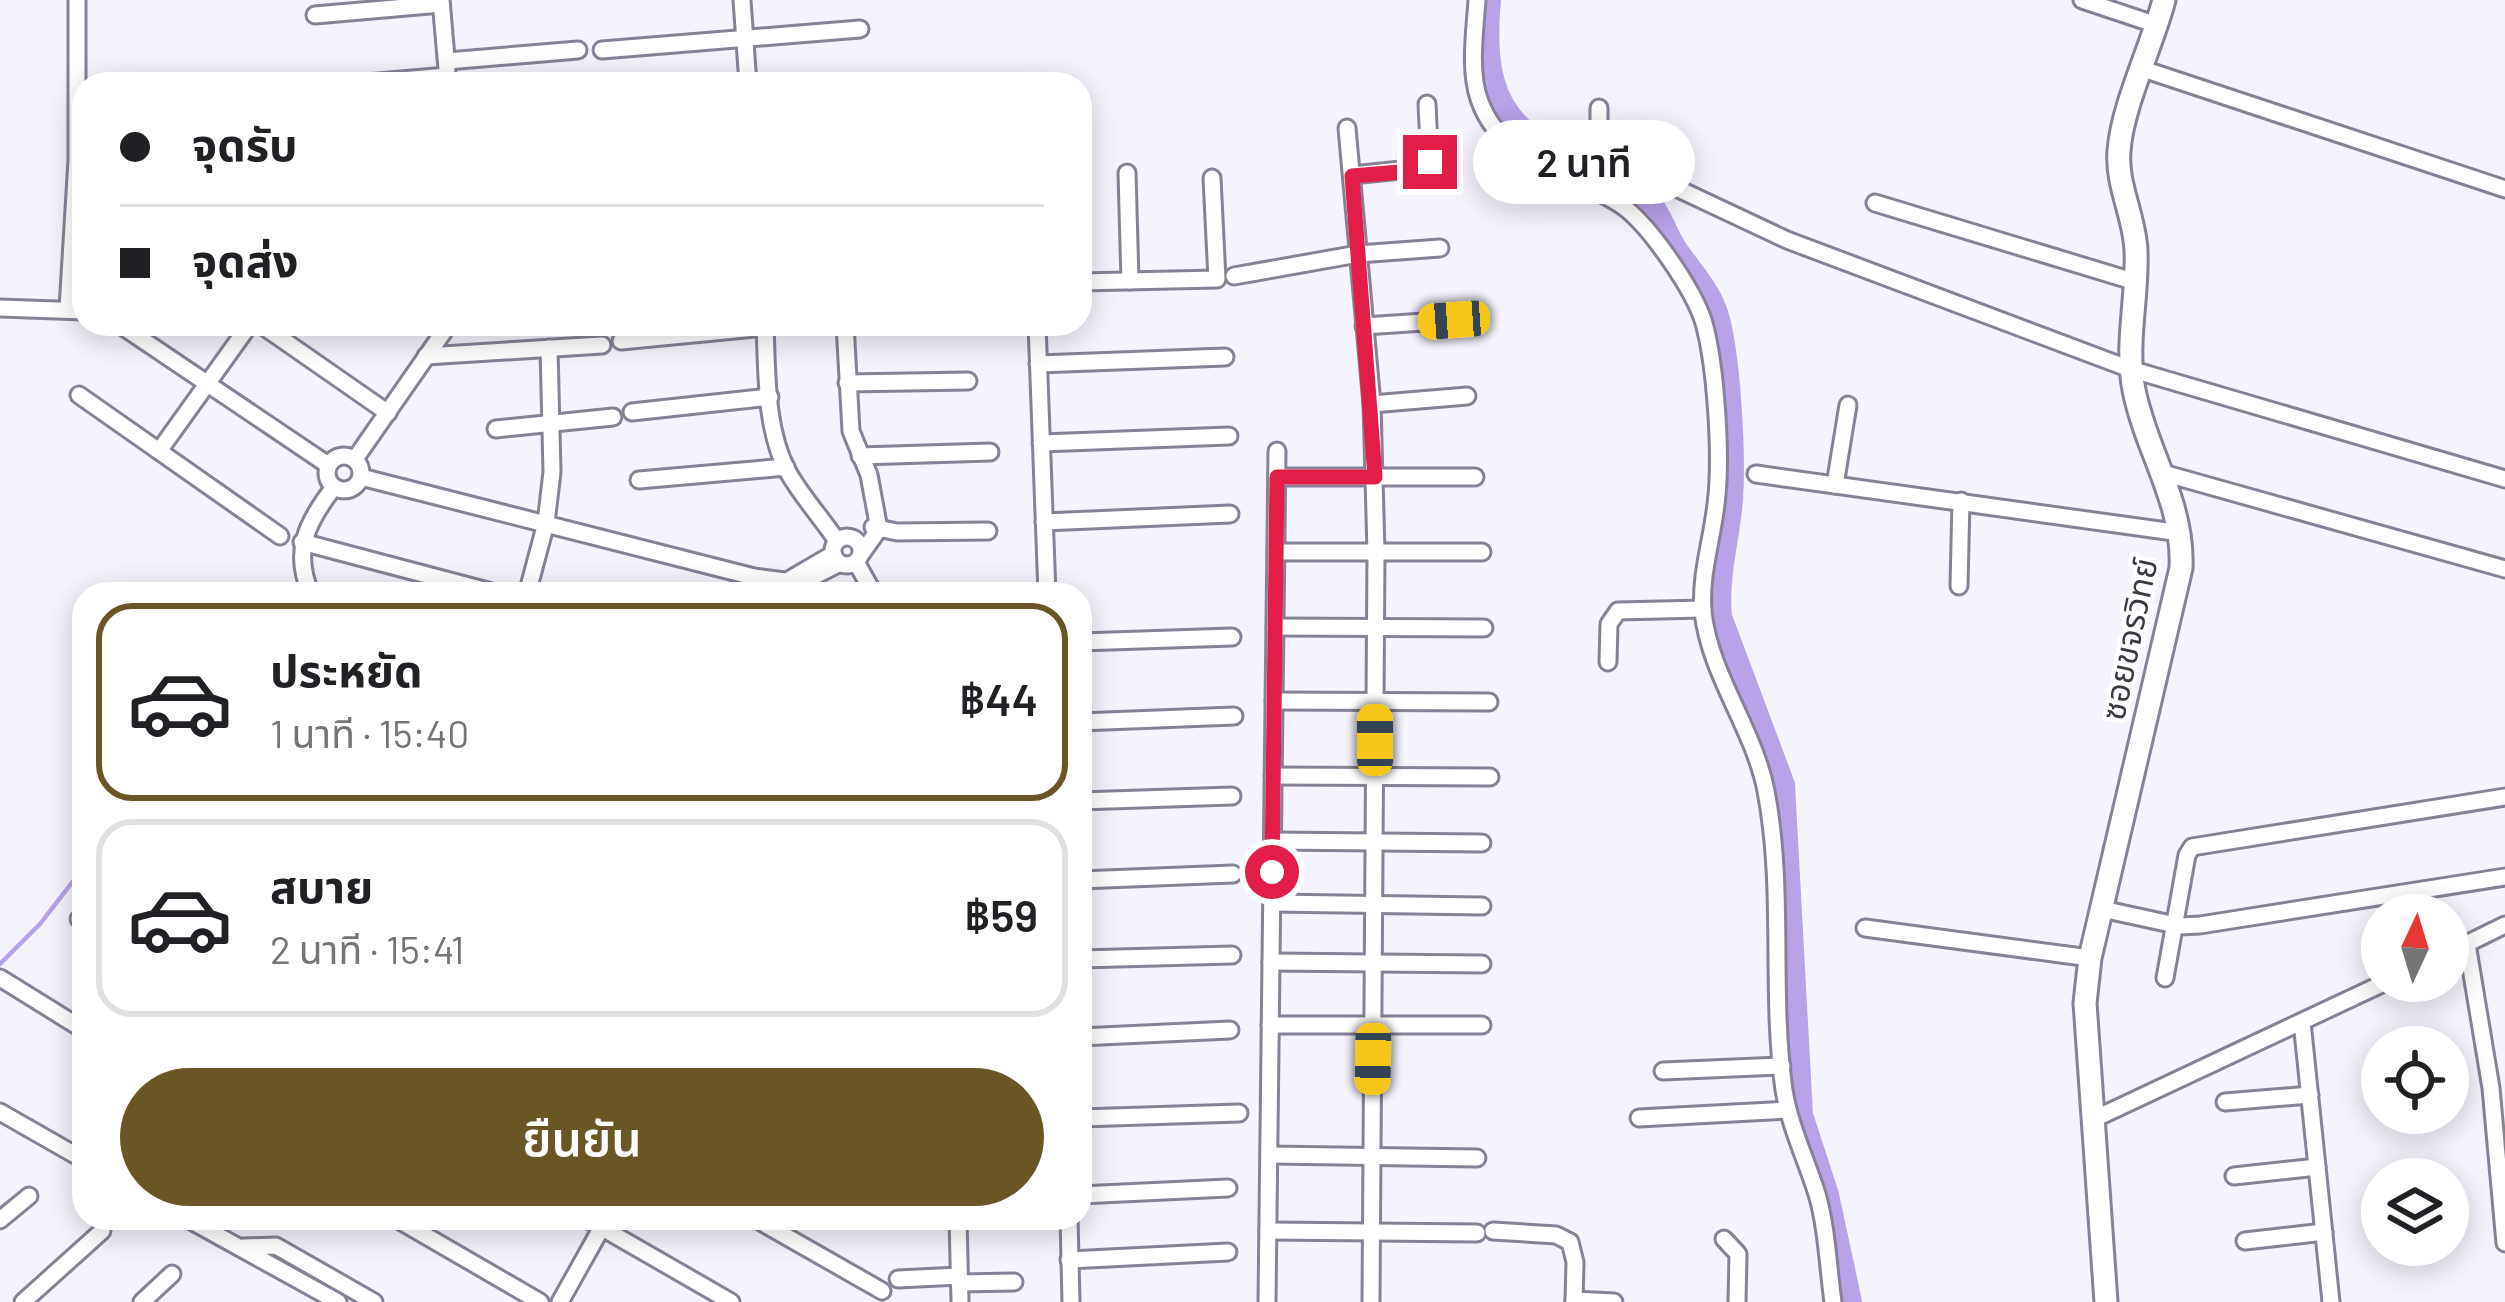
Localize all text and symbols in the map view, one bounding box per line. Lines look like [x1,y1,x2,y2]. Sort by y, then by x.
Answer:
text: จุดรับ [192,116,298,170]
callout: 2 นาที [1472,120,1694,204]
route end [1403,135,1457,189]
text: 2 นาที [1536,138,1632,185]
text: จุดส่ง [192,232,298,286]
car [1417,300,1491,340]
street label: ซอยขจรวิทย์ [2091,554,2165,723]
text: ประหยัด [270,642,423,696]
icon: car [126,648,234,756]
text: ฿44 [959,671,1038,725]
car [1357,704,1393,776]
text: 1 นาที · 15:40 [270,709,469,756]
route start [1245,845,1299,899]
text: สบาย [270,858,373,912]
icon: car [126,864,234,972]
text: ฿59 [964,887,1038,941]
north arrow [2361,894,2469,1002]
map controls [2361,894,2469,1266]
text: 2 นาที · 15:41 [270,925,464,972]
car [1354,1023,1392,1095]
button: locate [2361,1026,2469,1134]
button: ยืนยัน [120,1068,1044,1206]
button: layers [2361,1158,2469,1266]

